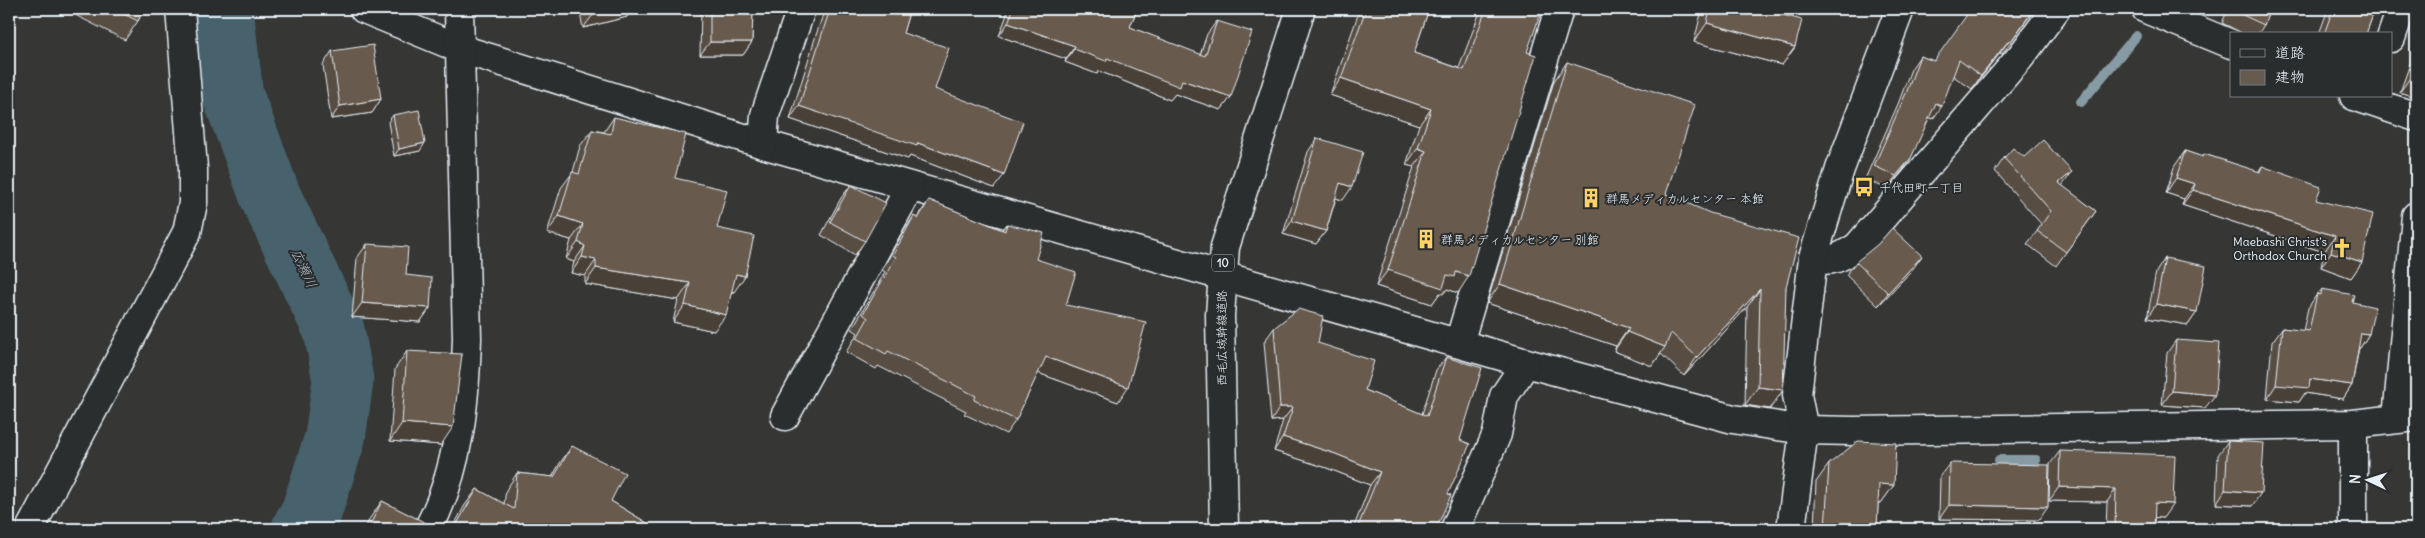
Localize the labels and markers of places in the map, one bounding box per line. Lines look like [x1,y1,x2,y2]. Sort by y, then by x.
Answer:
bus stop icon: 千代田町一丁目 [1853,176,1875,198]
place label: 千代田町一丁目 [1879,180,1963,195]
building icon: 群馬メディカルセンター 本館 [1580,187,1602,209]
place label: 群馬メディカルセンター 本館 [1606,191,1764,206]
building icon: 群馬メディカルセンター 別館 [1415,228,1437,250]
place label: 群馬メディカルセンター 別館 [1441,232,1599,247]
place label: Maebashi Christ's Orthodox Church [2233,234,2327,263]
church icon: Maebashi Christ's Orthodox Church [2331,237,2353,259]

